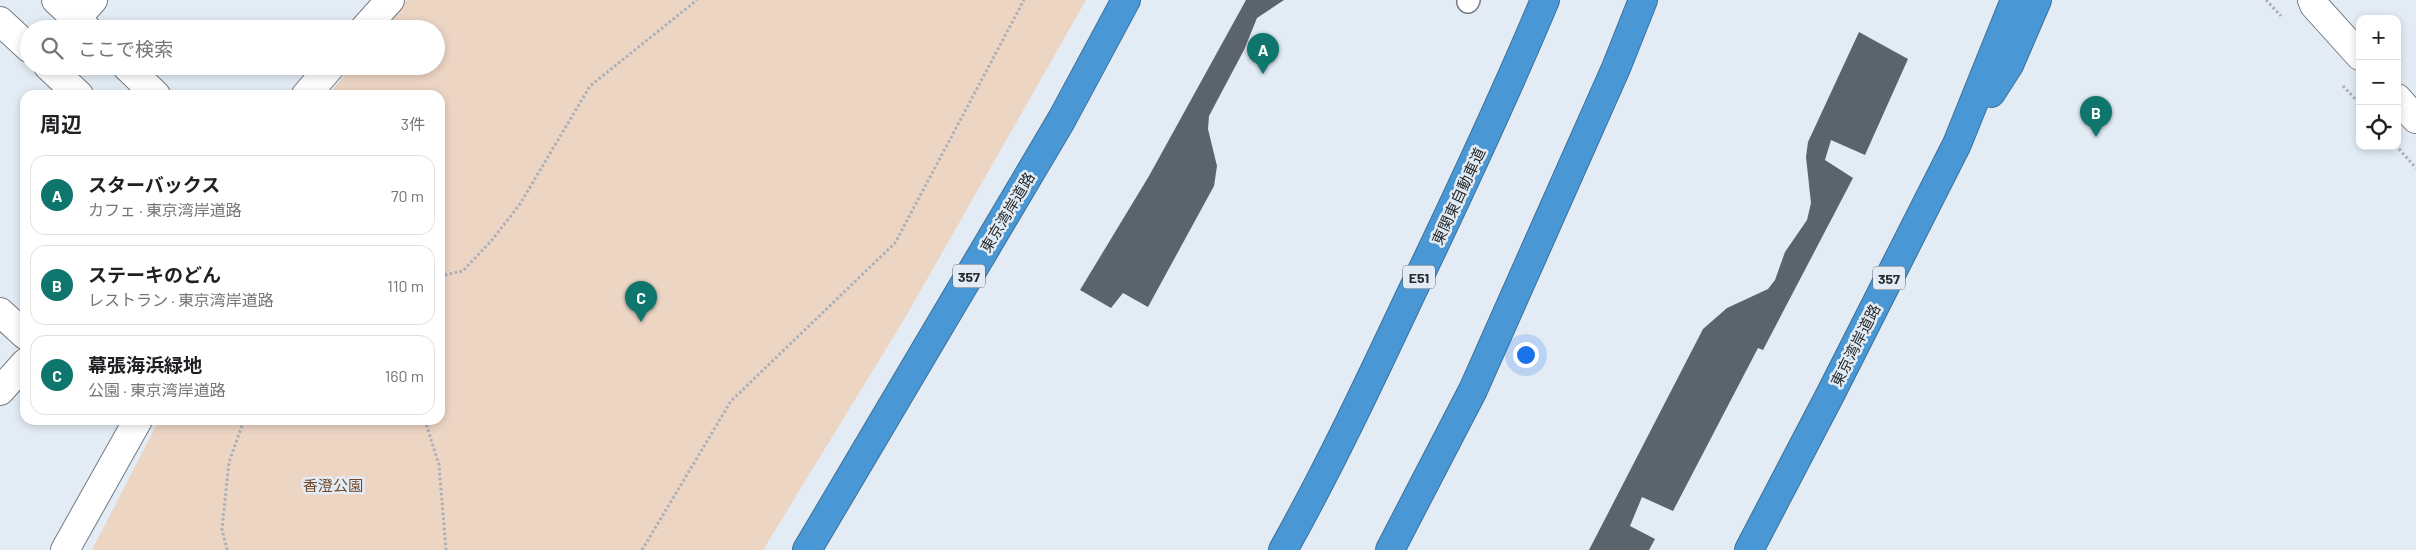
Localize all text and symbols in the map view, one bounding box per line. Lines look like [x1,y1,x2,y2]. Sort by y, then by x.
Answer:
map controls [2356,15,2401,150]
button: + [2356,15,2401,60]
search box [20,20,445,75]
pin: A [1247,33,1279,74]
icon: search [38,34,66,62]
text: ここで検索 [78,37,173,60]
button: − [2356,60,2401,105]
pin: B [2080,96,2112,137]
button: locate [2356,105,2401,150]
text: 周辺 [40,111,82,136]
text: 3件 [401,114,425,133]
street label: 東関東自動車道 [1428,145,1488,247]
street label: 東京湾岸道路 [976,169,1038,255]
text: スターバックス [88,173,220,196]
text: A [52,186,62,205]
text: 70 m [391,186,424,205]
text: カフェ · 東京湾岸道路 [88,200,242,219]
text: ステーキのどん [88,263,221,286]
road number: 357 [953,264,985,288]
road number: E51 [1403,266,1435,288]
road number: 357 [1873,266,1905,290]
text: B [52,276,62,295]
text: 110 m [387,276,424,295]
pin: C [625,281,657,322]
text: レストラン · 東京湾岸道路 [88,290,274,309]
street label: 東京湾岸道路 [1827,301,1883,389]
your location [1513,342,1539,368]
text: 幕張海浜緑地 [88,353,202,376]
text: C [52,366,62,385]
text: 160 m [385,366,424,385]
text: 公園 · 東京湾岸道路 [88,380,226,399]
park label: 香澄公園 [303,476,363,494]

